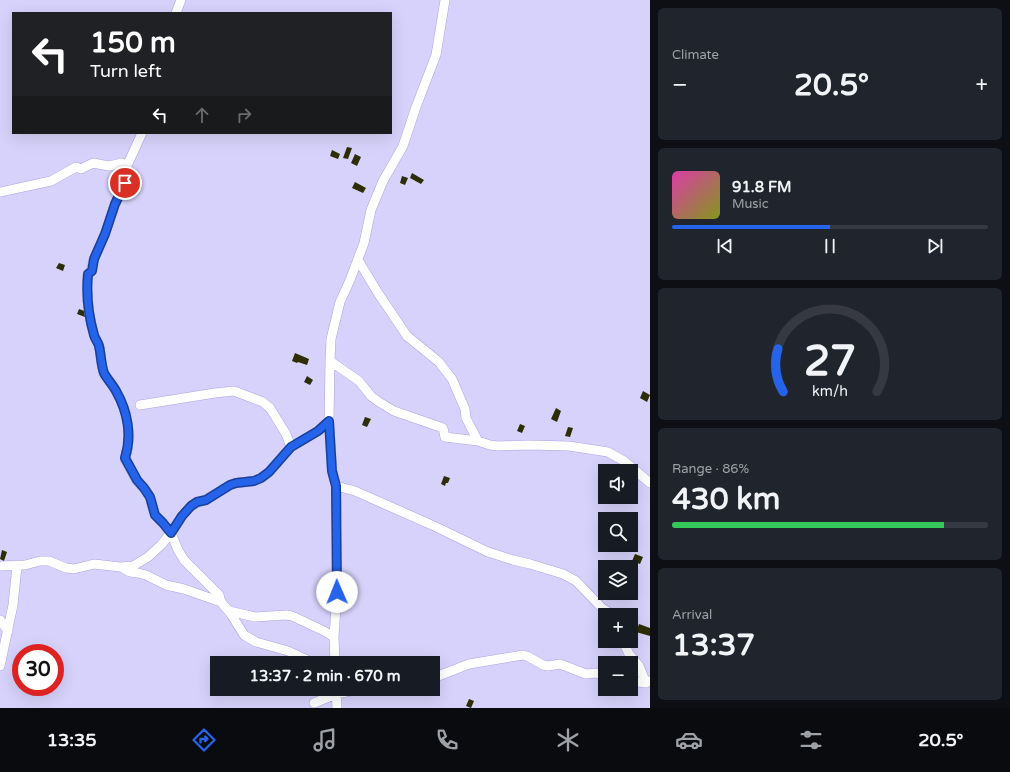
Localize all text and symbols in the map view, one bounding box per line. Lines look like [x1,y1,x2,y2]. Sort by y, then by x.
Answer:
text: 150 m [90,26,176,60]
icon: left [24,28,76,80]
text: Climate [672,47,719,63]
text: Turn left [90,60,162,82]
text: 20.5° [794,67,869,104]
text: − [672,72,688,98]
text: + [976,72,988,98]
icon: left [149,104,171,126]
icon: ahead [191,104,213,126]
icon: right [233,104,255,126]
pin [108,166,142,200]
icon: arrive [114,172,136,194]
text: 91.8 FM [732,178,792,196]
text: Music [732,196,769,212]
icon: previous [714,235,736,257]
icon: pause [819,235,841,257]
icon: next [924,235,946,257]
text: 27 [804,337,856,387]
text: km/h [812,383,848,400]
text: Range · 86% [672,461,749,477]
map controls [598,464,638,696]
button: sound [598,464,638,504]
text: 430 km [672,481,780,518]
button: search [598,512,638,552]
button: layers [598,560,638,600]
position arrow [316,571,358,613]
text: Arrival [672,607,712,623]
button: + [598,608,638,648]
text: 13:37 [672,627,755,664]
speed limit sign: 30 [12,644,64,696]
button: − [598,656,638,696]
text: 13:37 · 2 min · 670 m [250,667,400,685]
icon: directions [190,726,218,754]
icon: music [311,726,339,754]
icon: phone [433,726,461,754]
icon: climate [554,726,582,754]
icon: car [675,726,703,754]
icon: filters [797,726,825,754]
text: 13:35 [47,729,97,751]
text: 20.5° [918,729,963,751]

